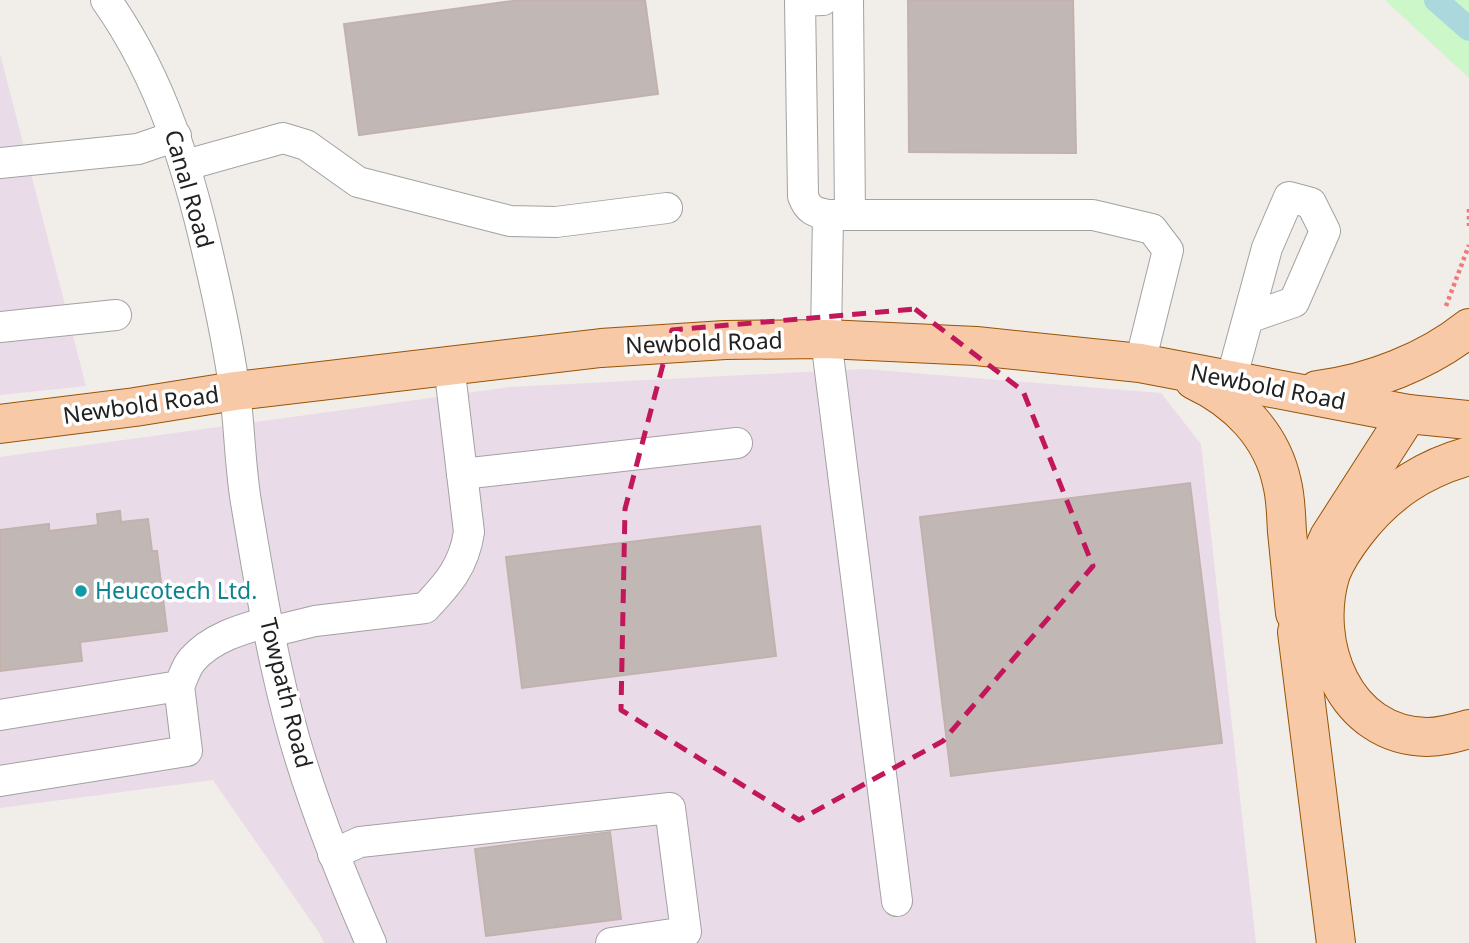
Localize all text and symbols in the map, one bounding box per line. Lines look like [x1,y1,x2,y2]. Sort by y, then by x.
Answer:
street label: Canal Road [158,126,222,252]
street label: Newbold Road [625,323,783,361]
street label: Newbold Road [1188,355,1349,417]
street label: Newbold Road [61,377,221,431]
place label: Heucotech Ltd. [95,574,257,606]
marker: Heucotech Ltd. [73,583,89,599]
street label: Towpath Road [253,614,321,771]

